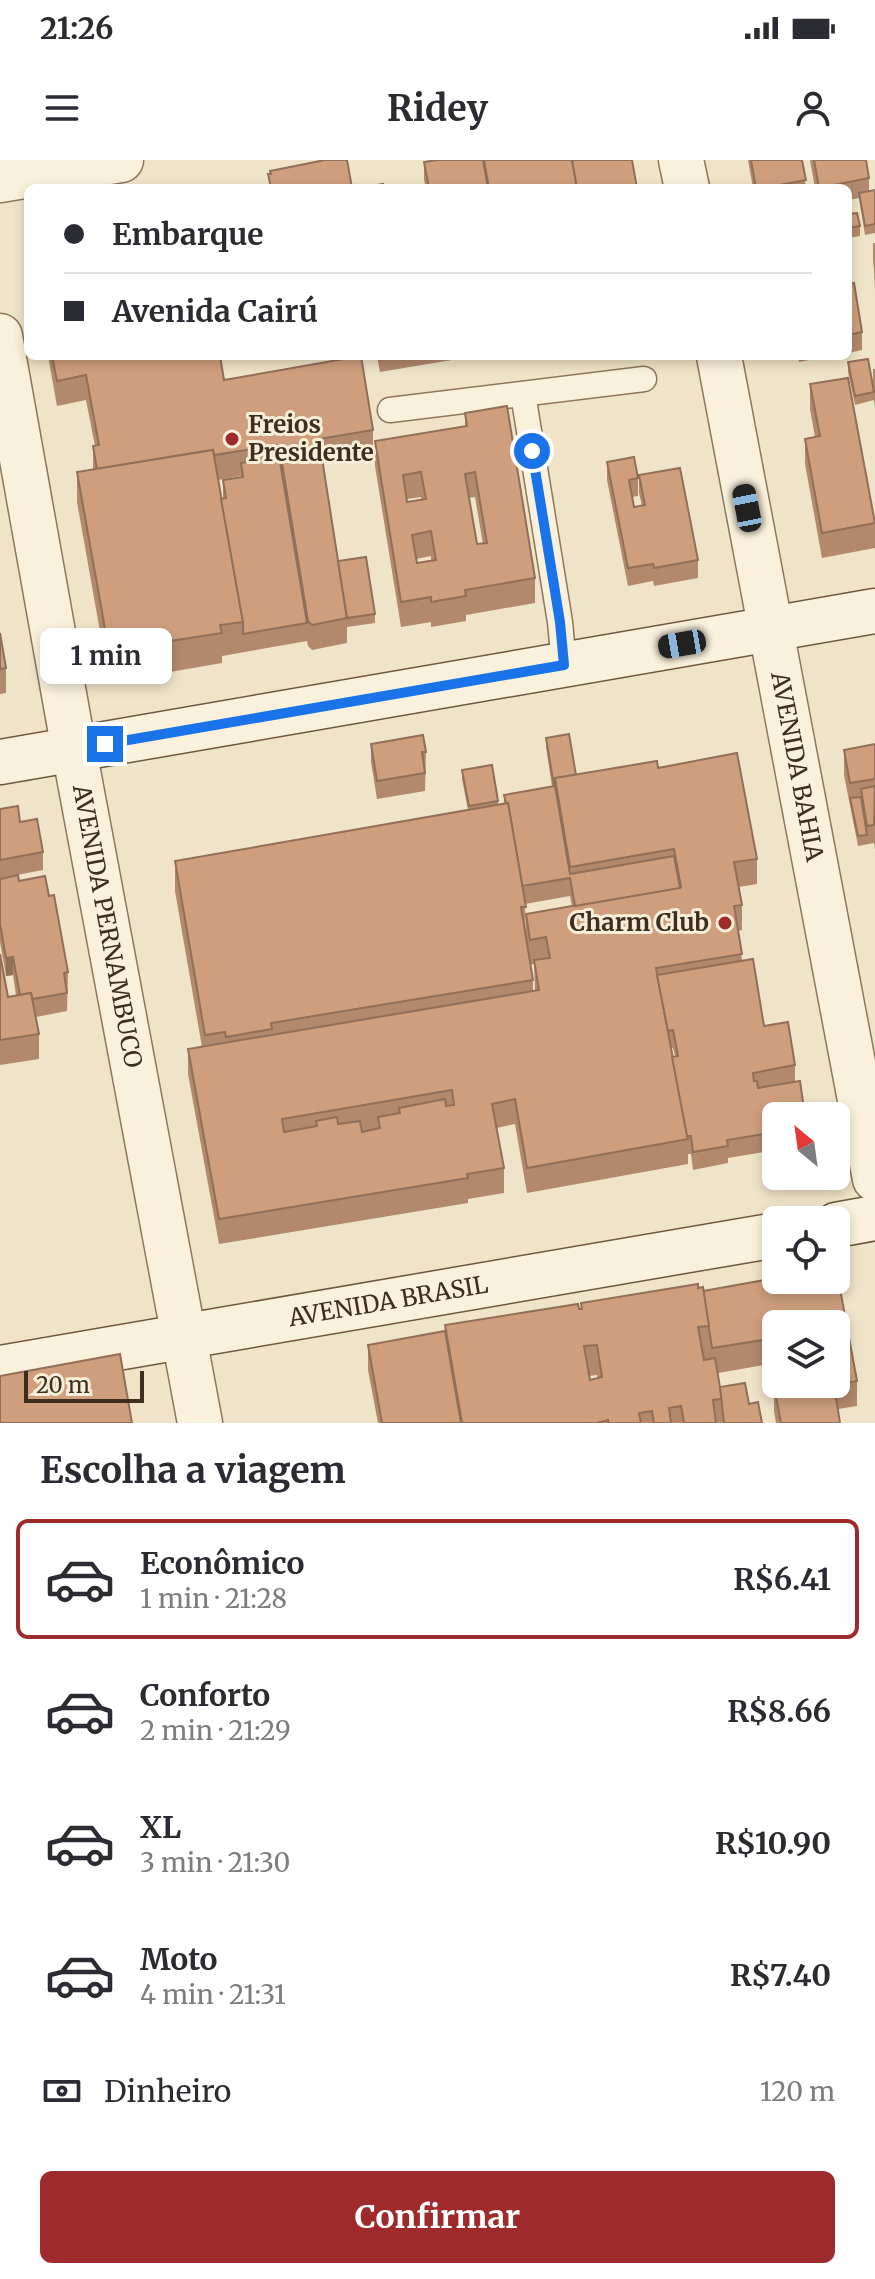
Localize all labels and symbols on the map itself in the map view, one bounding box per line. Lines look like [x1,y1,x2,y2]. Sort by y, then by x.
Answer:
place label: Freios Presidente [248,409,374,468]
marker: Freios Presidente [223,430,241,448]
route start [514,433,550,469]
car [731,482,763,534]
callout: 1 min [39,628,171,684]
car [656,628,708,660]
street label: AVENIDA BAHIA [764,668,831,865]
route end [87,726,123,762]
street label: AVENIDA PERNAMBUCO [66,781,149,1070]
place label: Charm Club [570,907,709,938]
marker: Charm Club [716,914,734,932]
north arrow [762,1102,850,1190]
street label: AVENIDA BRASIL [285,1269,490,1333]
scale bar [24,1367,144,1403]

